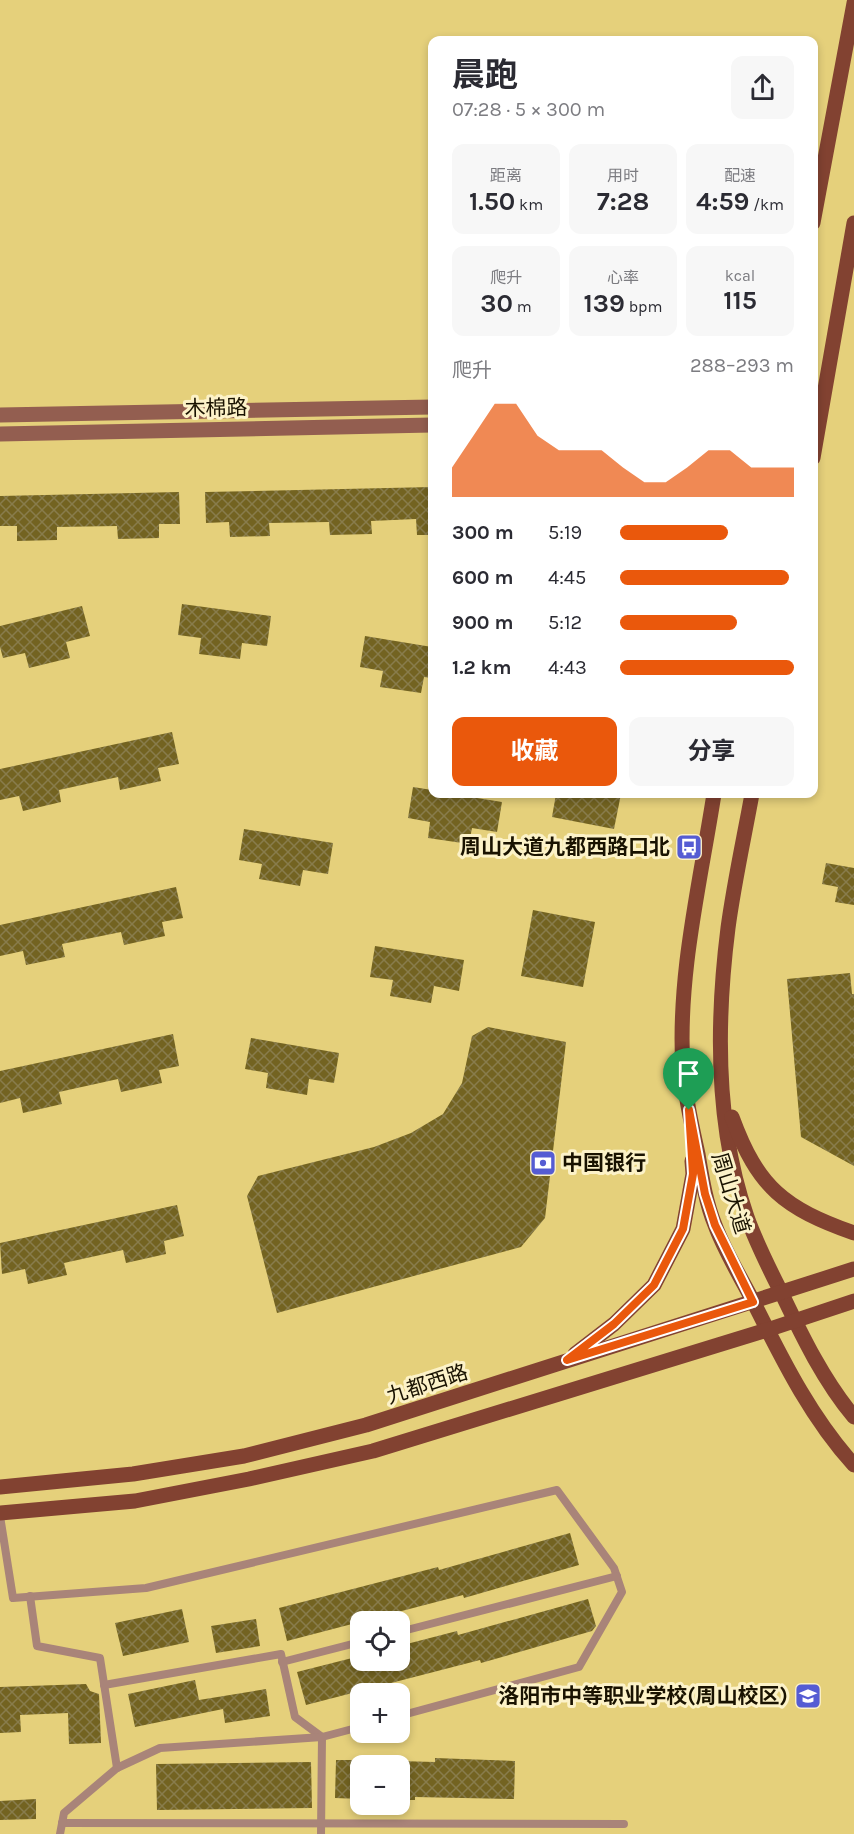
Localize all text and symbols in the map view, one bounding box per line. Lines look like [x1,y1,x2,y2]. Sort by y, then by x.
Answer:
text: 晨跑 [452,56,518,94]
button: share [731,56,794,119]
text: 07:28 · 5 × 300 m [452,98,605,121]
text: 距离 [490,166,522,185]
text: 用时 [607,166,639,185]
text: 配速 [724,166,756,185]
text: 1.50 [469,186,515,217]
text: 7:28 [597,186,649,217]
text: 4:59 [696,186,749,217]
text: km [515,195,543,214]
text: /km [749,195,784,214]
text: kcal [725,266,755,285]
text: 爬升 [490,268,522,287]
text: 心率 [607,268,639,287]
text: 115 [723,285,757,316]
text: 30 [480,288,513,319]
text: 139 [584,288,625,319]
text: m [513,297,532,316]
text: bpm [625,297,662,316]
text: 288–293 m [690,354,794,377]
text: 爬升 [452,359,492,382]
street label: 木棉路 [184,395,248,421]
text: 300 m [452,521,514,544]
text: 5:19 [548,521,582,544]
text: 600 m [452,566,513,589]
text: 4:45 [548,566,586,589]
text: 900 m [452,611,514,634]
text: 5:12 [548,611,582,634]
text: 1.2 km [452,656,511,679]
text: 4:43 [548,656,587,679]
button: 收藏 [452,717,617,786]
button: 分享 [629,717,794,786]
bus stop icon: 周山大道九都西路口北 [674,832,704,862]
place label: 周山大道九都西路口北 [460,835,670,859]
pin [663,1048,714,1110]
icon: arrive [672,1057,705,1090]
bank icon: 中国银行 [528,1148,558,1178]
street label: 周山大道 [707,1149,755,1237]
place label: 中国银行 [562,1151,646,1175]
street label: 九都西路 [383,1360,471,1408]
map controls [350,1611,410,1815]
button: locate [350,1611,410,1671]
school or university icon: 洛阳市中等职业学校(周山校区) [793,1681,823,1711]
button: + [350,1683,410,1743]
place label: 洛阳市中等职业学校(周山校区) [498,1684,788,1708]
button: − [350,1755,410,1815]

